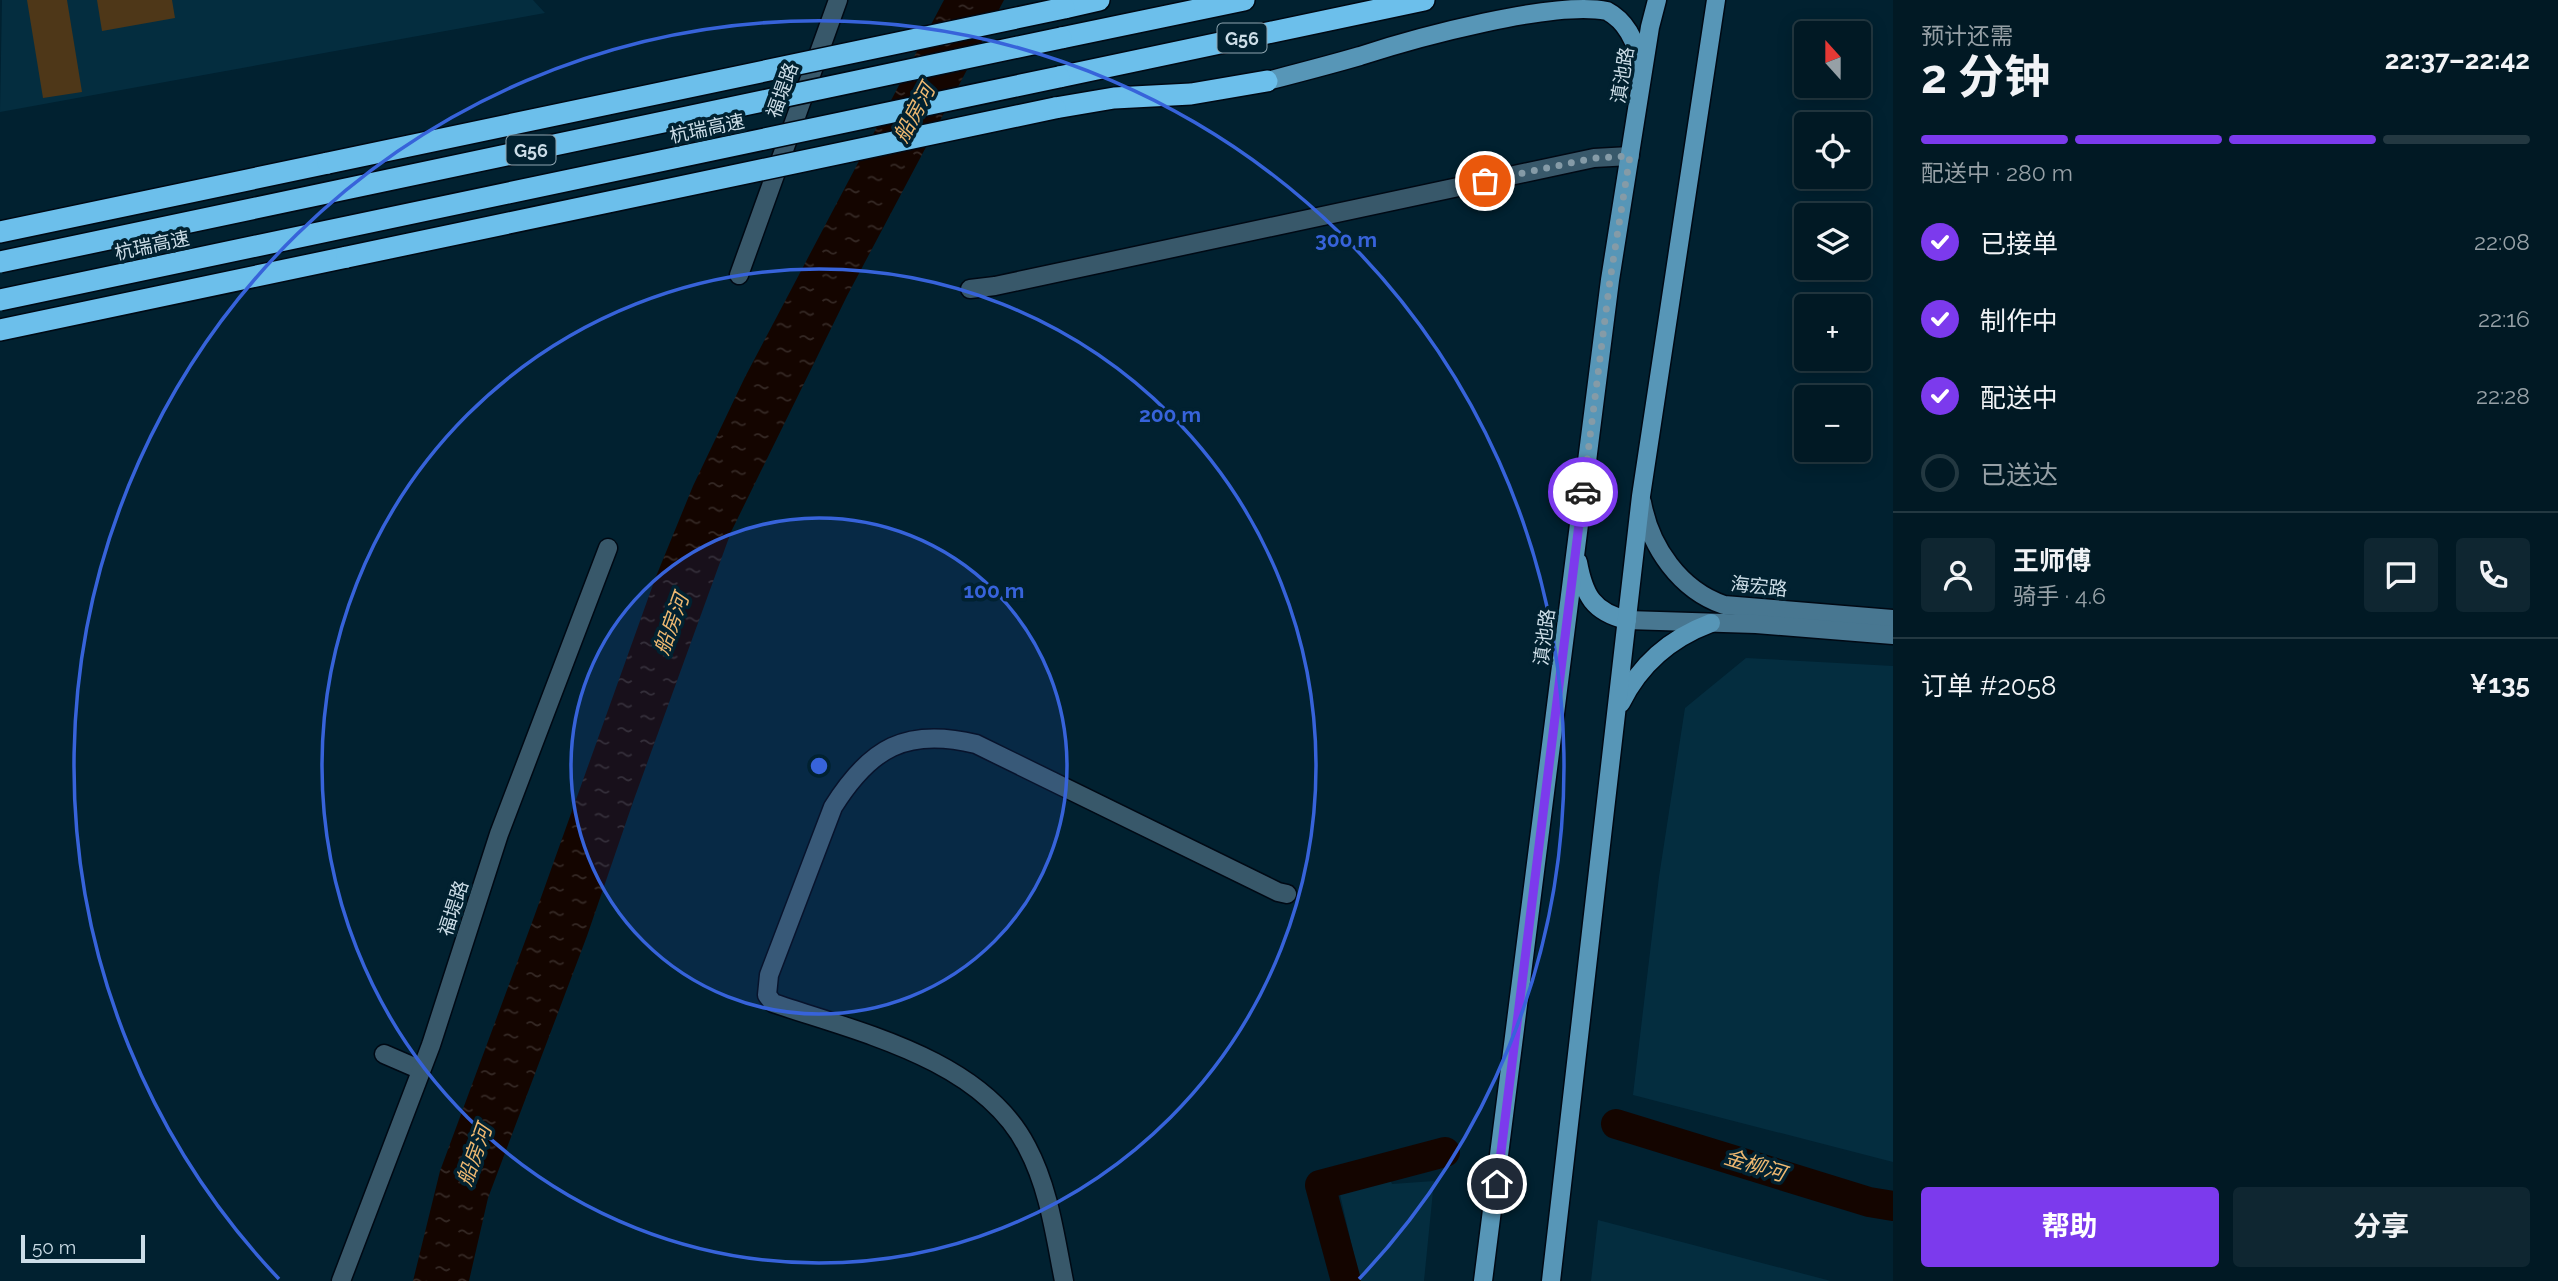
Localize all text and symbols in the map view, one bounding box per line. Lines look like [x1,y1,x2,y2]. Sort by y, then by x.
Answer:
north arrow [1794,21,1871,98]
map controls [1794,21,1871,462]
text: 预计还需 [1921,22,2013,49]
road number: G56 [1218,24,1266,52]
street label: 滇池路 [1607,45,1637,105]
text: 22:37–22:42 [2385,45,2530,75]
text: 2 分钟 [1921,50,2050,104]
street label: 福堤路 [762,59,802,121]
water label: 船房河 [888,76,942,147]
street label: 杭瑞高速 [668,109,746,147]
button: locate [1794,112,1871,189]
road number: G56 [506,135,556,164]
pin [1455,151,1515,211]
text: 配送中 · 280 m [1921,159,2073,186]
icon: bag [1466,162,1504,200]
button: layers [1794,203,1871,280]
icon: check [1921,223,1959,261]
street label: 杭瑞高速 [113,226,191,264]
text: 300 m [1315,227,1377,252]
text: 22:08 [2474,228,2530,255]
text: 已接单 [1980,229,2058,259]
button: + [1794,294,1871,371]
icon: check [1921,300,1959,338]
text: 22:16 [2478,305,2530,332]
text: 制作中 [1980,306,2058,336]
icon: check [1921,377,1959,415]
text: 22:28 [2476,382,2530,409]
text: 配送中 [1980,383,2058,413]
button: − [1794,385,1871,462]
text: 200 m [1139,402,1201,427]
courier [1548,457,1618,527]
text: 已送达 [1980,460,2058,490]
icon: car [1564,473,1602,511]
button: person [1921,538,1995,612]
button: chat [2364,538,2438,612]
button: phone [2456,538,2530,612]
text: 王师傅 [2013,546,2091,576]
street label: 海宏路 [1729,572,1789,600]
text: 100 m [964,578,1024,603]
text: 骑手 · 4.6 [2013,582,2106,609]
water label: 船房河 [648,586,695,658]
street label: 滇池路 [1530,607,1558,667]
text: ¥135 [2470,669,2530,699]
text: 订单 #2058 [1921,671,2056,701]
centre of rings [807,754,831,778]
street label: 福堤路 [434,877,472,939]
water label: 船房河 [451,1117,498,1189]
water label: 金柳河 [1721,1144,1793,1187]
pin [1467,1154,1527,1214]
icon: home [1478,1165,1516,1203]
button: 帮助 [1921,1187,2219,1267]
button: 分享 [2233,1187,2530,1267]
scale bar [21,1232,145,1264]
text: 50 m [32,1236,76,1258]

